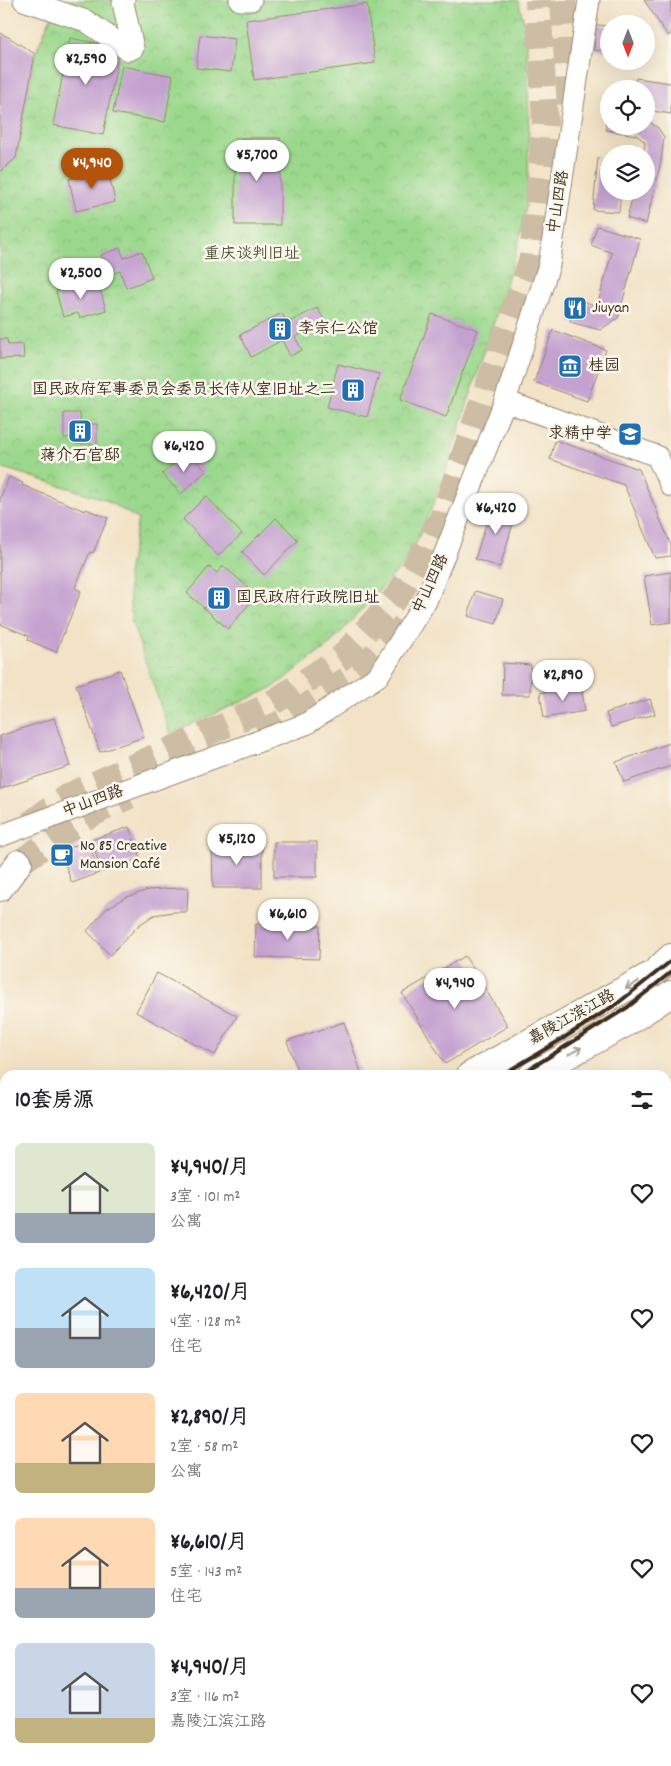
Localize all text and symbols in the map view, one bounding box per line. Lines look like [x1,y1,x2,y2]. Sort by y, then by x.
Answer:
north arrow [600,15,655,70]
map controls [600,15,655,200]
pin: ¥2,590 [45,44,127,86]
text: ¥2,590 [65,48,107,71]
button: locate [600,80,655,135]
pin: ¥5,700 [216,140,298,182]
text: ¥5,700 [236,144,278,167]
button: layers [600,145,655,200]
pin: ¥4,940 [51,148,133,190]
text: ¥4,940 [72,152,112,175]
street label: 中山四路 [543,169,575,235]
park label: 重庆谈判旧址 [204,243,300,266]
pin: ¥2,500 [40,258,122,300]
text: ¥2,500 [60,262,102,285]
restaurant icon: Jiuyan [562,295,588,321]
place label: Jiuyan [592,297,629,320]
building icon: 李宗仁公馆 [267,316,293,342]
place label: 李宗仁公馆 [298,318,378,341]
museum icon: 桂园 [557,353,583,379]
place label: 桂园 [588,355,620,378]
building icon: 国民政府军事委员会委员长侍从室旧址之二 [340,377,366,403]
place label: 国民政府军事委员会委员长侍从室旧址之二 [32,379,336,402]
building icon: 蒋介石官邸 [67,418,93,444]
school or university icon: 求精中学 [617,421,643,447]
place label: 求精中学 [548,423,612,446]
pin: ¥6,420 [143,430,225,473]
text: ¥6,420 [164,435,204,458]
place label: 蒋介石官邸 [40,445,120,468]
pin: ¥6,420 [455,492,537,535]
text: ¥6,420 [476,497,516,520]
street label: 中山四路 [407,550,455,618]
building icon: 国民政府行政院旧址 [206,585,232,611]
place label: 国民政府行政院旧址 [236,587,380,610]
pin: ¥2,890 [522,660,604,702]
text: ¥2,890 [543,664,583,687]
street label: 中山四路 [59,780,127,824]
pin: ¥5,120 [196,824,278,866]
text: ¥5,120 [218,828,256,851]
place label: No 85 Creative Mansion Café [80,835,167,876]
cafe icon: No 85 Creative Mansion Café [49,842,75,868]
pin: ¥6,610 [247,898,329,941]
text: ¥6,610 [269,903,307,926]
pin: ¥4,940 [414,968,496,1010]
text: ¥4,940 [435,972,475,995]
one-way arrow [625,981,640,991]
street label: 嘉陵江滨江路 [524,985,620,1051]
one-way arrow [567,1046,582,1056]
icon: filters [628,1086,656,1114]
text: 10套房源 [15,1087,94,1117]
text: ¥4,940/月 [170,1154,250,1184]
icon: home [55,1163,115,1223]
icon: heart [628,1179,656,1207]
text: 3室 · 101 m² [170,1186,240,1209]
text: 公寓 [170,1211,202,1234]
text: ¥6,420/月 [170,1279,251,1309]
icon: home [55,1288,115,1348]
icon: heart [628,1304,656,1332]
text: 4室 · 128 m² [170,1311,241,1334]
text: 住宅 [170,1336,202,1359]
text: ¥2,890/月 [170,1404,250,1434]
icon: home [55,1413,115,1473]
icon: heart [628,1429,656,1457]
text: 2室 · 58 m² [170,1436,238,1459]
text: 公寓 [170,1461,202,1484]
text: ¥6,610/月 [170,1529,248,1559]
icon: home [55,1538,115,1598]
icon: heart [628,1554,656,1582]
text: 5室 · 143 m² [170,1561,242,1584]
text: 住宅 [170,1586,202,1609]
text: ¥4,940/月 [170,1654,250,1684]
icon: home [55,1663,115,1723]
icon: heart [628,1679,656,1707]
text: 3室 · 116 m² [170,1686,239,1709]
text: 嘉陵江滨江路 [170,1711,266,1734]

